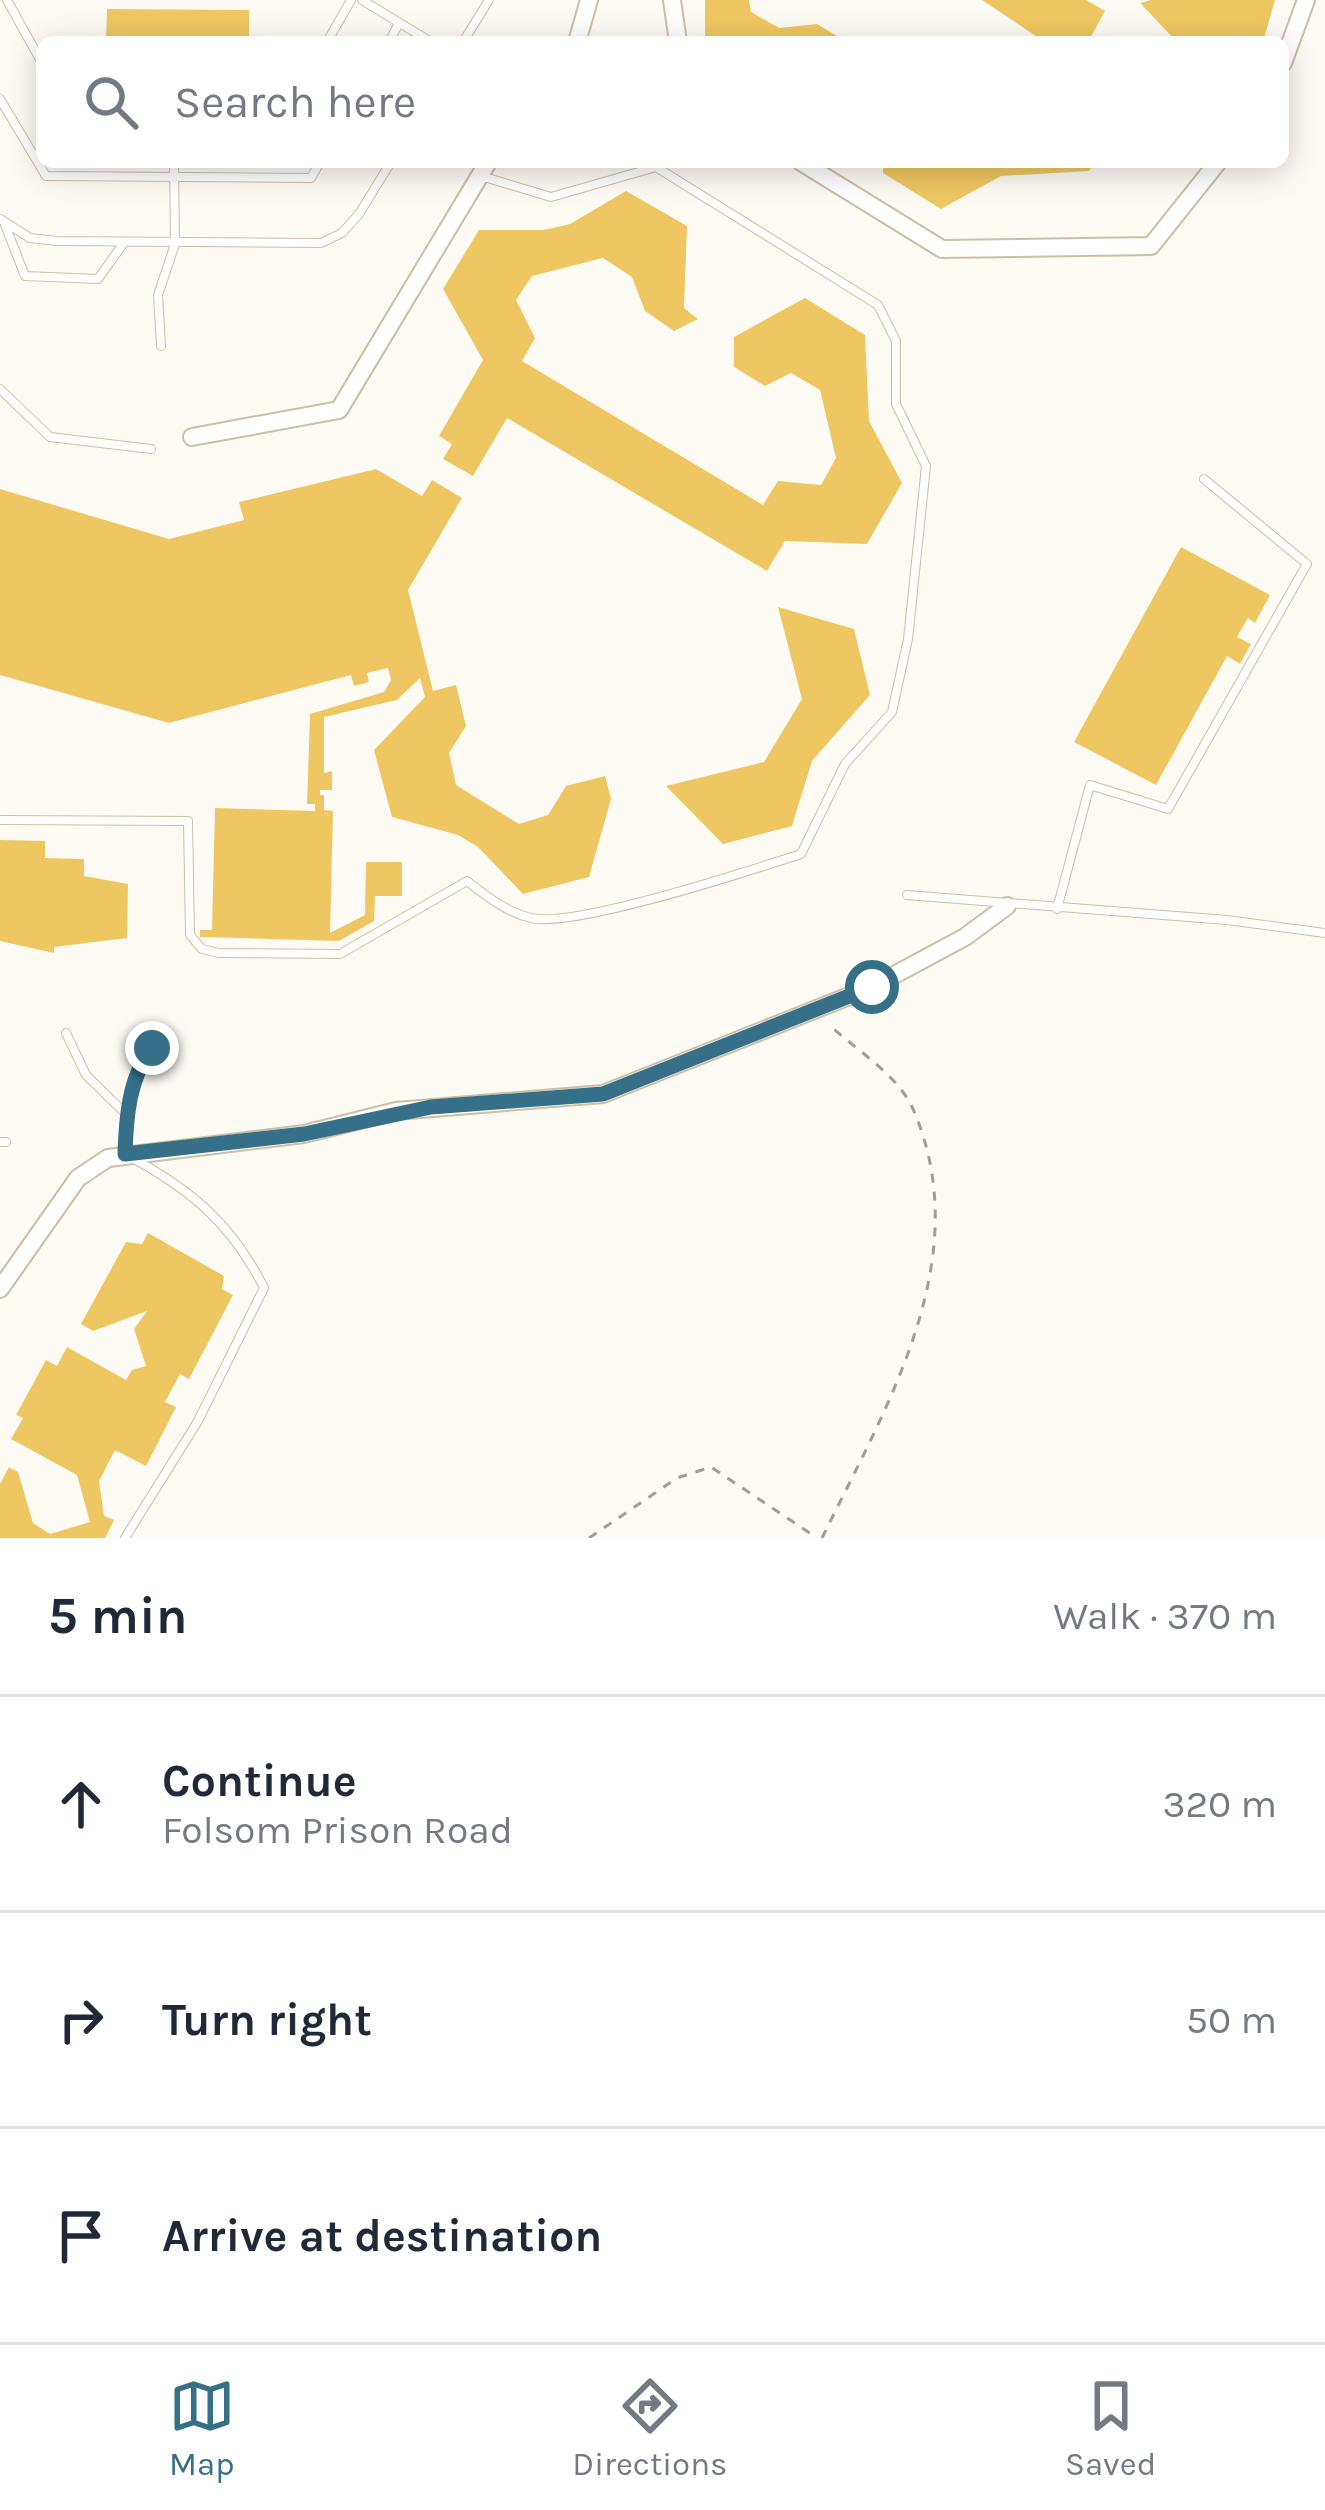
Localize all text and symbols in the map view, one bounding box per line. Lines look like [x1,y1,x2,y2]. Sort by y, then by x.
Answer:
search box [36,36,1289,168]
icon: search [78,69,144,135]
text: Search here [174,76,416,128]
route start [845,960,899,1014]
route end [125,1021,179,1075]
text: 5 min [48,1586,188,1646]
text: Walk · 370 m [1053,1593,1277,1639]
text: Continue [162,1755,357,1807]
icon: ahead [48,1771,114,1837]
text: 320 m [1162,1781,1277,1827]
text: Folsom Prison Road [162,1807,513,1853]
icon: right [48,1987,114,2053]
text: Turn right [162,1994,372,2046]
text: 50 m [1186,1997,1277,2043]
icon: arrive [48,2203,114,2269]
text: Arrive at destination [162,2210,602,2262]
tab: Map [169,2373,235,2483]
tab: Directions [572,2373,727,2483]
tab: Saved [1065,2373,1156,2483]

